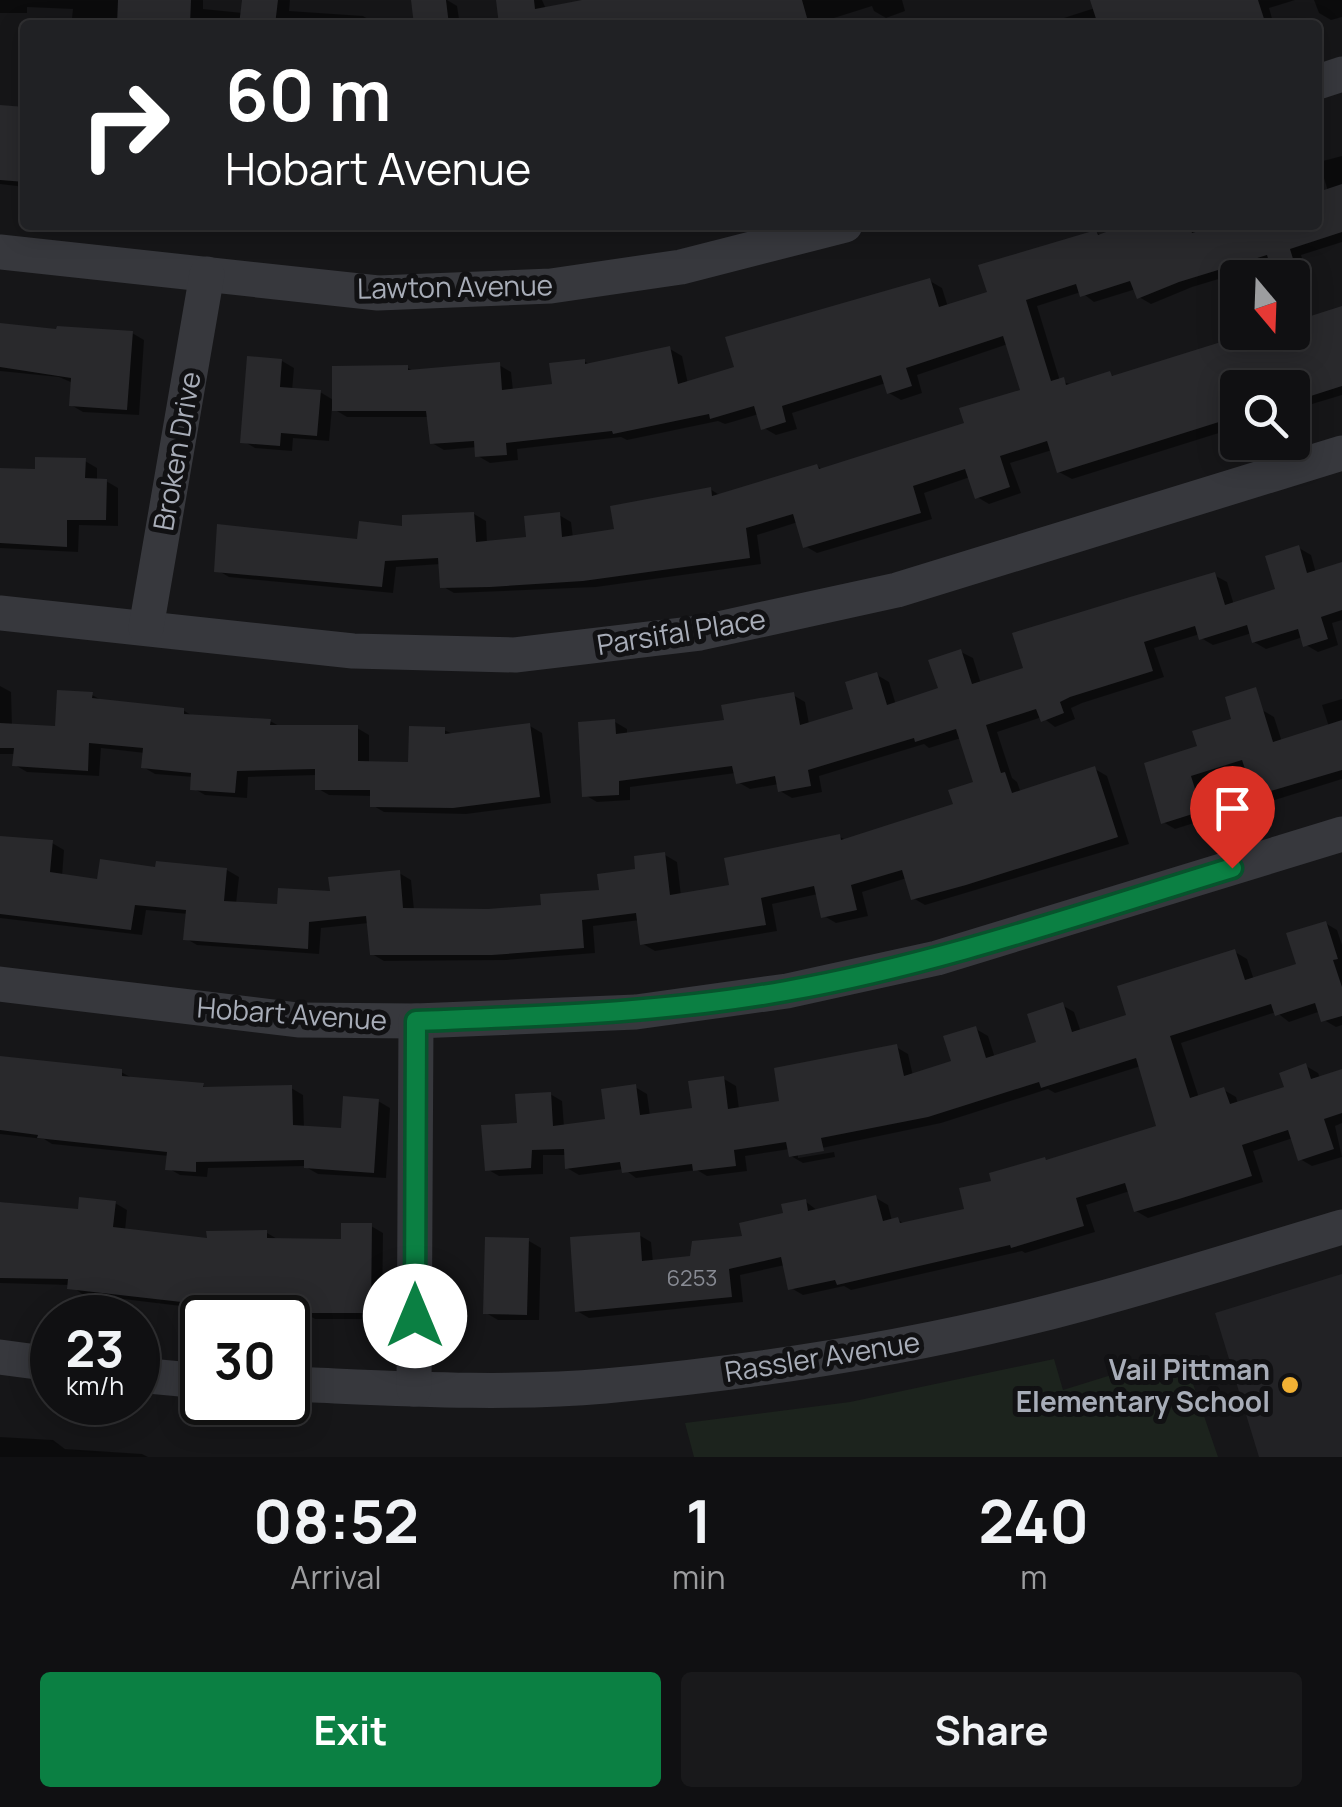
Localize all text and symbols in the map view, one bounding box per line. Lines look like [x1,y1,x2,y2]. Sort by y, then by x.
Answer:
text: 60 m [225,46,392,142]
icon: right [60,60,190,190]
text: Hobart Avenue [225,137,531,199]
north arrow [1220,260,1310,350]
map controls [1220,260,1310,460]
street label: Lawton Avenue [357,265,553,307]
street label: Broken Drive [143,369,209,533]
button: search [1220,370,1310,460]
street label: Parsifal Place [594,599,768,663]
pin [1190,766,1275,869]
icon: arrive [1205,781,1260,836]
street label: Hobart Avenue [196,987,388,1039]
house number: 6253 [666,1263,718,1293]
position arrow [363,1264,467,1368]
speed limit sign: 30 [180,1295,310,1425]
text: 23 [66,1314,124,1382]
street label: Rassler Avenue [722,1322,922,1390]
place label: Vail Pittman Elementary School [1016,1350,1270,1420]
text: km/h [66,1368,124,1403]
marker: Vail Pittman Elementary School [1279,1374,1301,1396]
text: 08:52 [253,1479,419,1561]
text: 1 [686,1479,712,1561]
text: 240 [979,1479,1089,1561]
text: Arrival [290,1555,382,1599]
text: min [672,1555,726,1599]
text: m [1020,1555,1047,1599]
button: Exit [40,1672,661,1787]
button: Share [681,1672,1302,1787]

